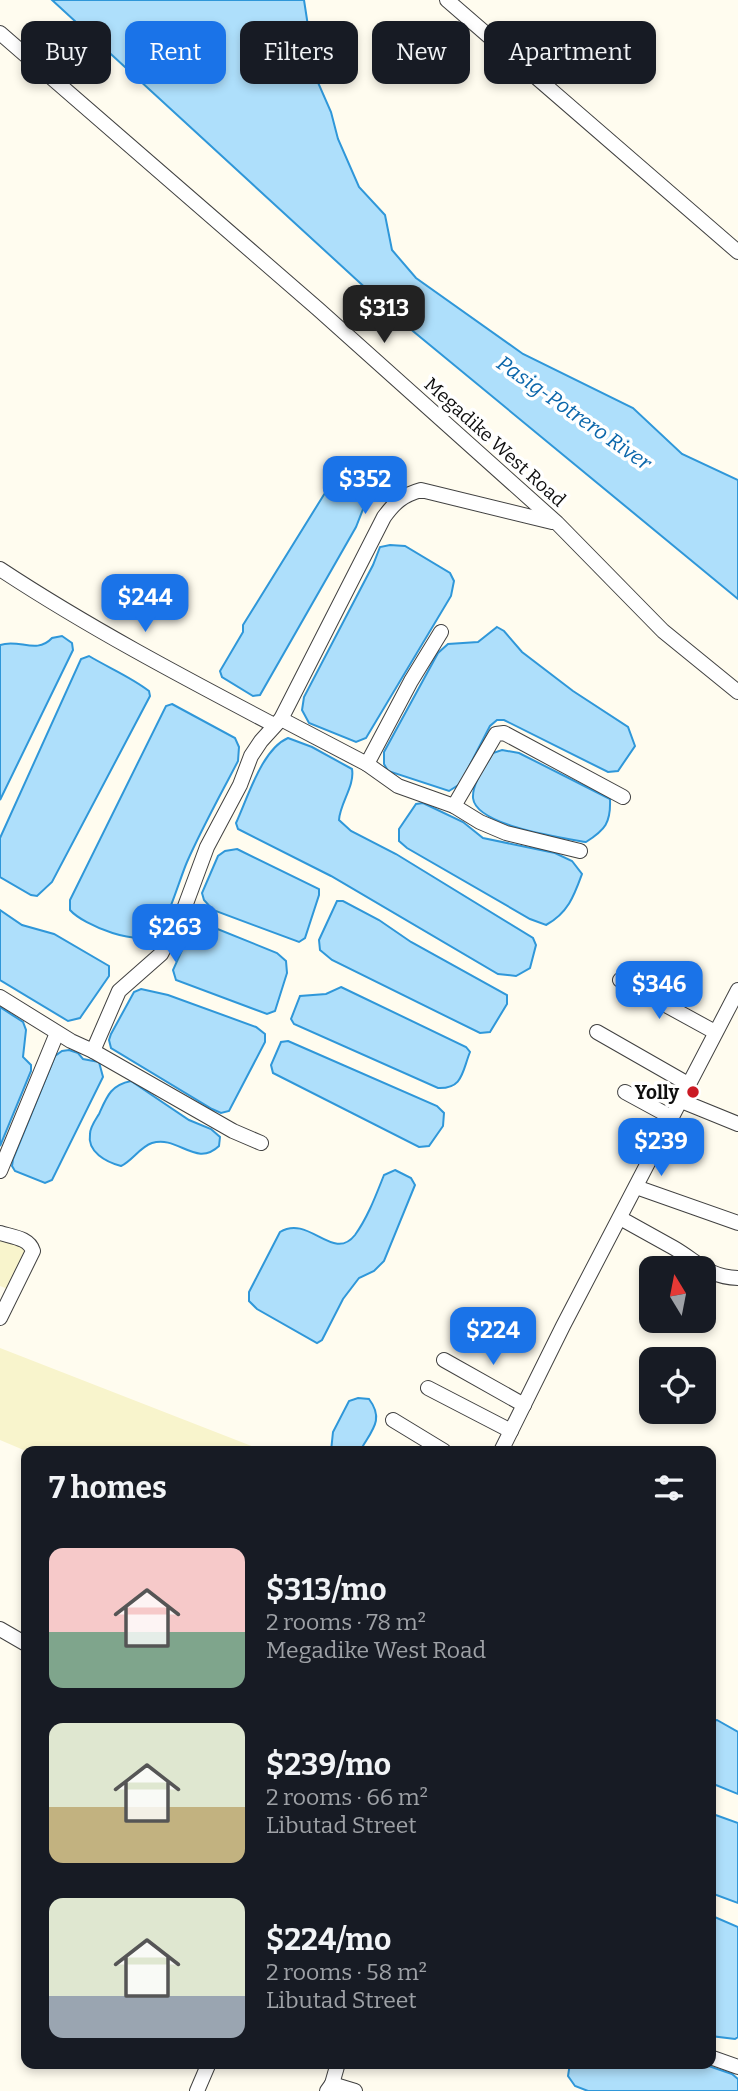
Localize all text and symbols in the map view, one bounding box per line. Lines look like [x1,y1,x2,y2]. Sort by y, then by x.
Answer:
chip: Buy [21,21,111,84]
chip: Rent [125,21,226,84]
chip: Filters [240,21,358,84]
chip: New [372,21,470,84]
chip: Apartment [484,21,656,84]
pin: $313 [343,286,425,345]
text: $313 [359,294,409,322]
water label: Pasig-Potrero River [492,350,657,477]
street label: Megadike West Road [420,373,570,511]
pin: $352 [324,456,406,516]
text: $352 [339,465,391,493]
pin: $244 [104,574,186,634]
text: $244 [117,583,173,611]
pin: $263 [134,904,216,964]
text: $263 [148,913,202,941]
pin: $346 [618,962,700,1021]
text: $346 [632,970,686,998]
place label: Yolly [635,1081,679,1104]
marker: Yolly [685,1084,701,1100]
pin: $239 [620,1118,702,1178]
text: $239 [634,1127,688,1155]
north arrow [639,1256,716,1334]
map controls [639,1256,716,1424]
pin: $224 [452,1308,534,1367]
text: $224 [466,1316,520,1344]
button: locate [639,1347,716,1424]
icon: filters [650,1469,688,1507]
text: 7 homes [49,1470,167,1506]
text: $313/mo [266,1572,387,1608]
icon: home [105,1576,189,1660]
text: 2 rooms · 78 m² [266,1608,426,1636]
text: Megadike West Road [266,1636,486,1664]
text: $239/mo [266,1747,391,1783]
icon: home [105,1751,189,1835]
text: 2 rooms · 66 m² [266,1783,428,1811]
text: Libutad Street [266,1811,417,1839]
text: $224/mo [266,1922,391,1958]
icon: home [105,1926,189,2010]
text: 2 rooms · 58 m² [266,1958,427,1986]
text: Libutad Street [266,1986,417,2014]

